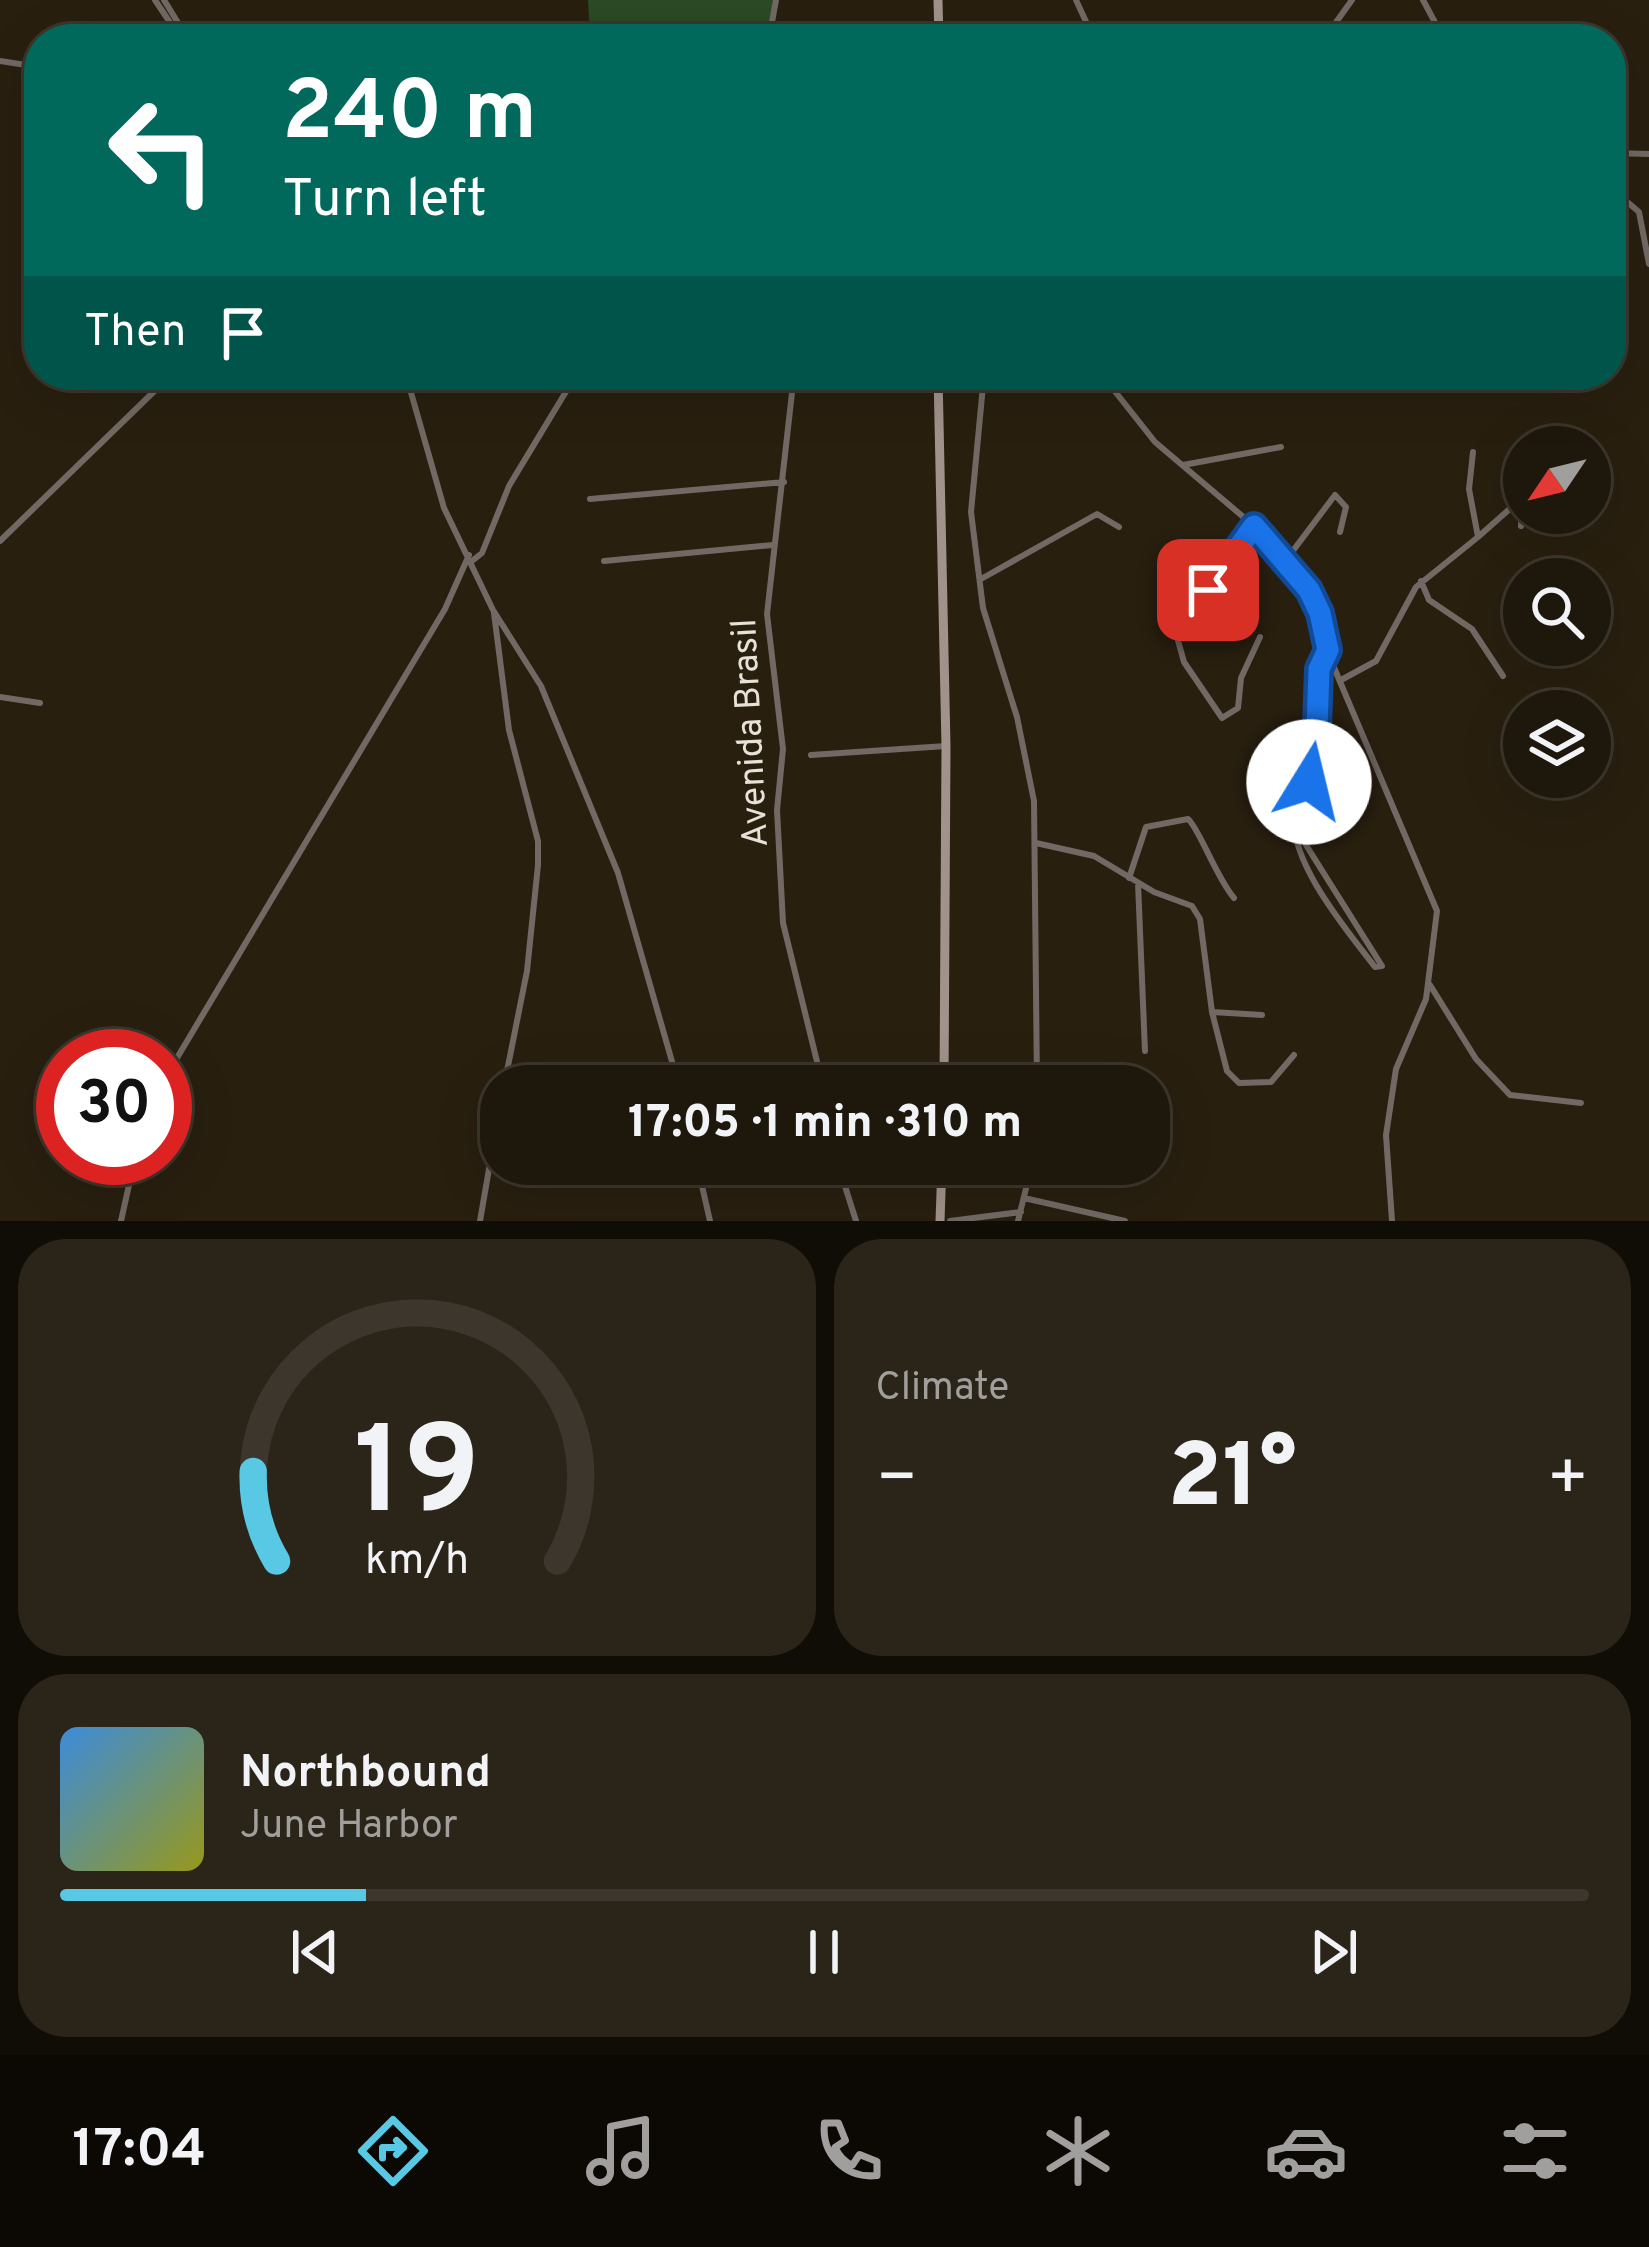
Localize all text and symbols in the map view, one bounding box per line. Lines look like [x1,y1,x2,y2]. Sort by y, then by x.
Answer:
text: 240 m [282,63,537,169]
icon: left [84,72,240,228]
text: Turn left [282,167,487,236]
icon: arrive [210,300,276,366]
text: Then [84,305,186,362]
north arrow [1503,426,1611,534]
map controls [1503,426,1611,798]
pin [1157,539,1259,641]
icon: arrive [1175,557,1241,623]
button: search [1503,558,1611,666]
street label: Avenida Brasil [723,617,781,848]
button: layers [1503,690,1611,798]
position arrow [1246,719,1372,845]
speed limit sign: 30 [36,1029,192,1185]
text: 17:05 · 1 min · 310 m [628,1096,1022,1153]
text: Climate [876,1365,1009,1414]
text: 19 [353,1400,480,1558]
text: 21° [1168,1425,1297,1538]
text: − [876,1440,918,1523]
text: + [1546,1440,1589,1523]
text: km/h [365,1534,469,1588]
text: Northbound [240,1746,491,1803]
text: June Harbor [240,1803,458,1852]
icon: previous [282,1919,348,1985]
icon: pause [791,1919,857,1985]
icon: next [1301,1919,1367,1985]
icon: directions [351,2109,435,2193]
icon: music [579,2109,663,2193]
icon: phone [807,2109,891,2193]
icon: climate [1036,2109,1120,2193]
icon: car [1264,2109,1348,2193]
icon: filters [1493,2109,1577,2193]
text: 17:04 [72,2117,206,2186]

